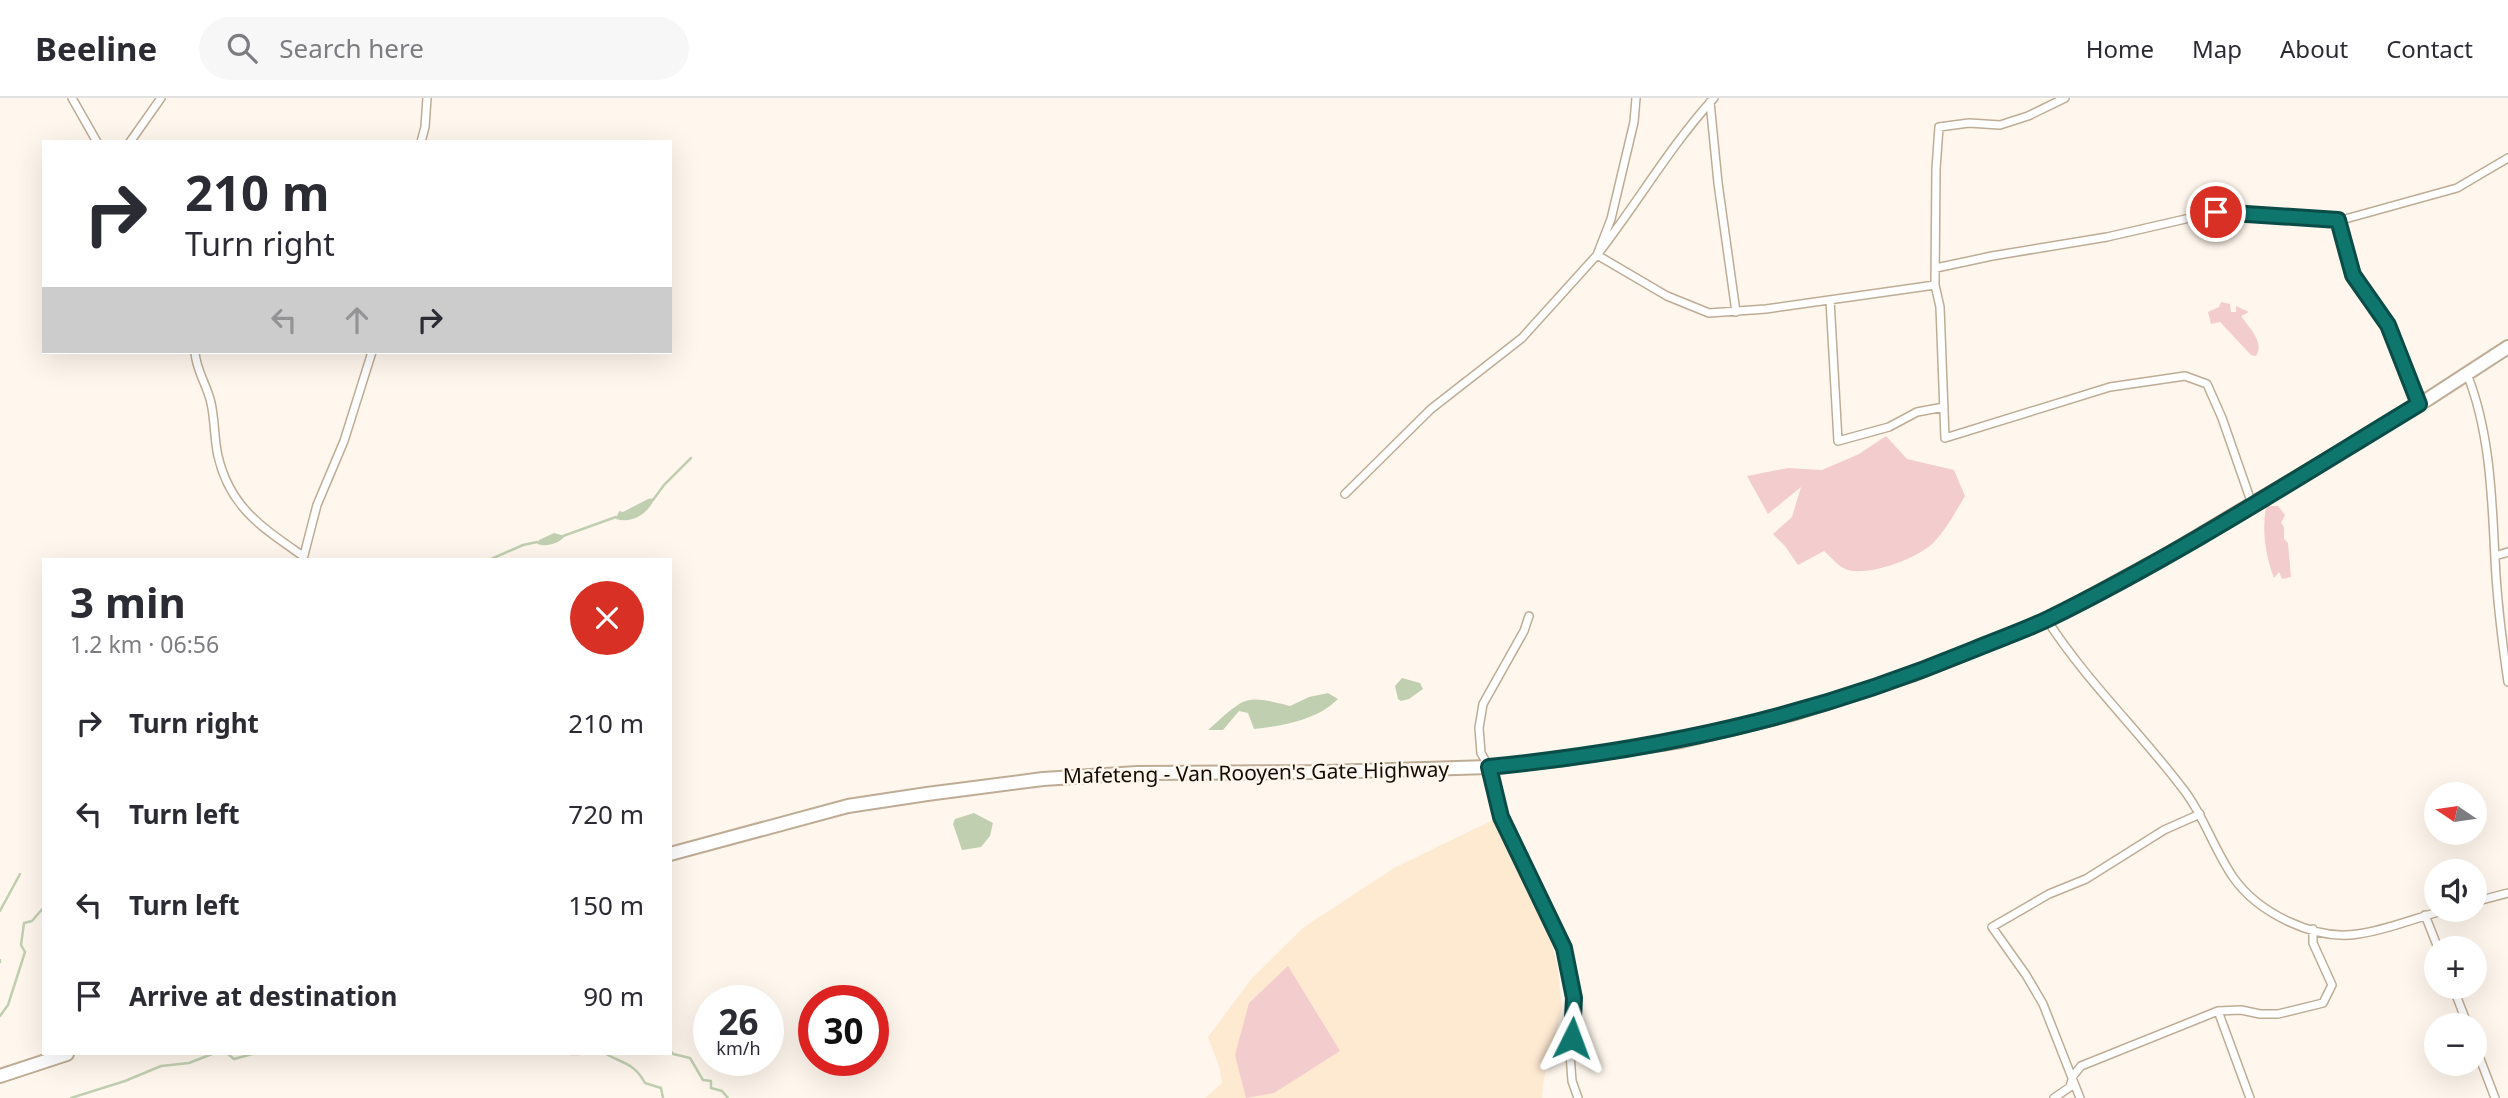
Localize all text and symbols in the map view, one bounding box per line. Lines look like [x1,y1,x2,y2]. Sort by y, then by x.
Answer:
search box [199,17,689,80]
text: Beeline [35,26,157,71]
icon: search [223,29,261,67]
text: Search here [279,30,424,66]
text: Home [2086,32,2154,65]
text: Map [2192,32,2242,65]
text: About [2280,32,2348,65]
text: Contact [2386,32,2473,65]
text: 210 m [185,159,330,225]
icon: right [70,168,161,259]
pin [2186,182,2246,242]
icon: arrive [2197,193,2235,231]
text: Turn right [185,222,335,265]
icon: left [265,301,303,339]
icon: ahead [338,301,376,339]
icon: right [411,301,449,339]
text: 3 min [70,573,186,630]
button: close [570,581,644,655]
text: 1.2 km · 06:56 [70,628,219,660]
icon: right [70,704,108,742]
text: Turn right [129,705,259,741]
text: 210 m [568,705,644,741]
street label: Mafeteng - Van Rooyen's Gate Highway [1063,755,1450,789]
north arrow [2424,782,2487,845]
map controls [2424,782,2487,1076]
icon: left [70,795,108,833]
text: Turn left [129,796,240,832]
text: 720 m [568,796,644,832]
button: sound [2424,859,2487,922]
icon: left [70,886,108,924]
text: Turn left [129,887,240,923]
text: 150 m [568,887,644,923]
button: + [2424,936,2487,999]
icon: arrive [70,977,108,1015]
text: Arrive at destination [129,978,398,1014]
text: 90 m [583,978,644,1014]
speed limit sign: 30 [798,985,889,1076]
text: 26 [718,998,759,1045]
position arrow [1535,1001,1609,1075]
button: − [2424,1013,2487,1076]
text: km/h [716,1036,761,1060]

